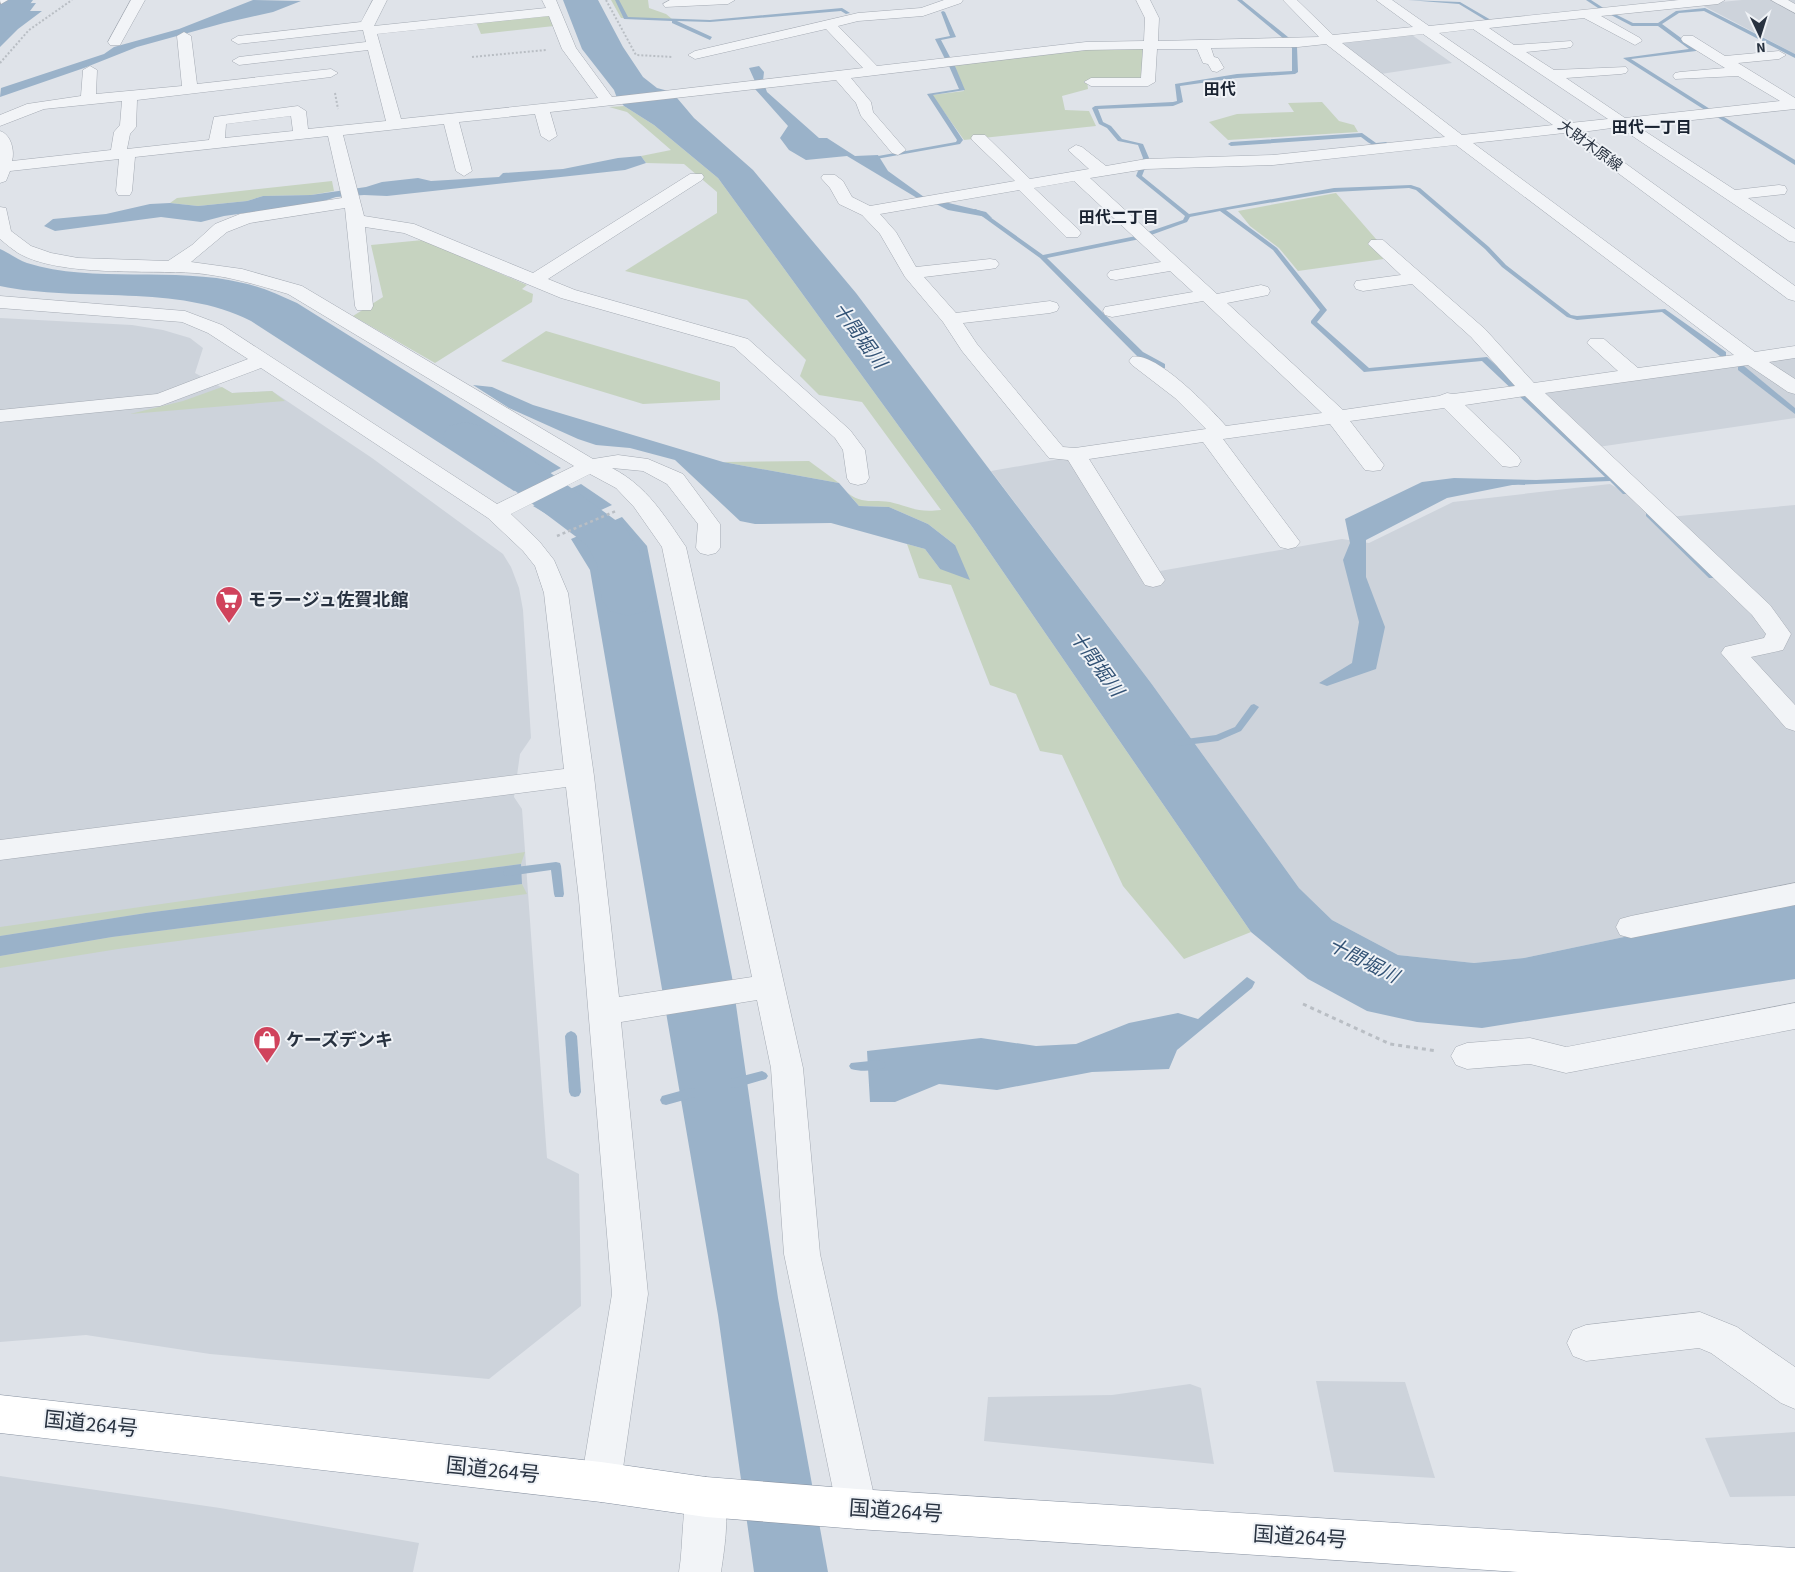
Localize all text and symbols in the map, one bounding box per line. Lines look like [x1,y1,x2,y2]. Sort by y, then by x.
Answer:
north arrow [1735,10,1785,60]
text: N [1755,37,1766,57]
district label: 田代 [1204,79,1236,101]
street label: 大財木原線 [1553,115,1627,177]
district label: 田代一丁目 [1612,117,1692,139]
district label: 田代二丁目 [1079,207,1159,229]
water label: 十間堀川 [826,297,893,376]
supermarket icon: モラージュ佐賀北館 [214,585,244,624]
place label: モラージュ佐賀北館 [248,588,408,613]
water label: 十間堀川 [1063,625,1130,704]
water label: 十間堀川 [1323,932,1405,991]
shop icon: ケーズデンキ [252,1025,282,1064]
place label: ケーズデンキ [286,1028,393,1053]
street label: 国道264号 [43,1404,139,1444]
street label: 国道264号 [445,1450,541,1490]
street label: 国道264号 [848,1493,944,1529]
street label: 国道264号 [1252,1519,1348,1555]

